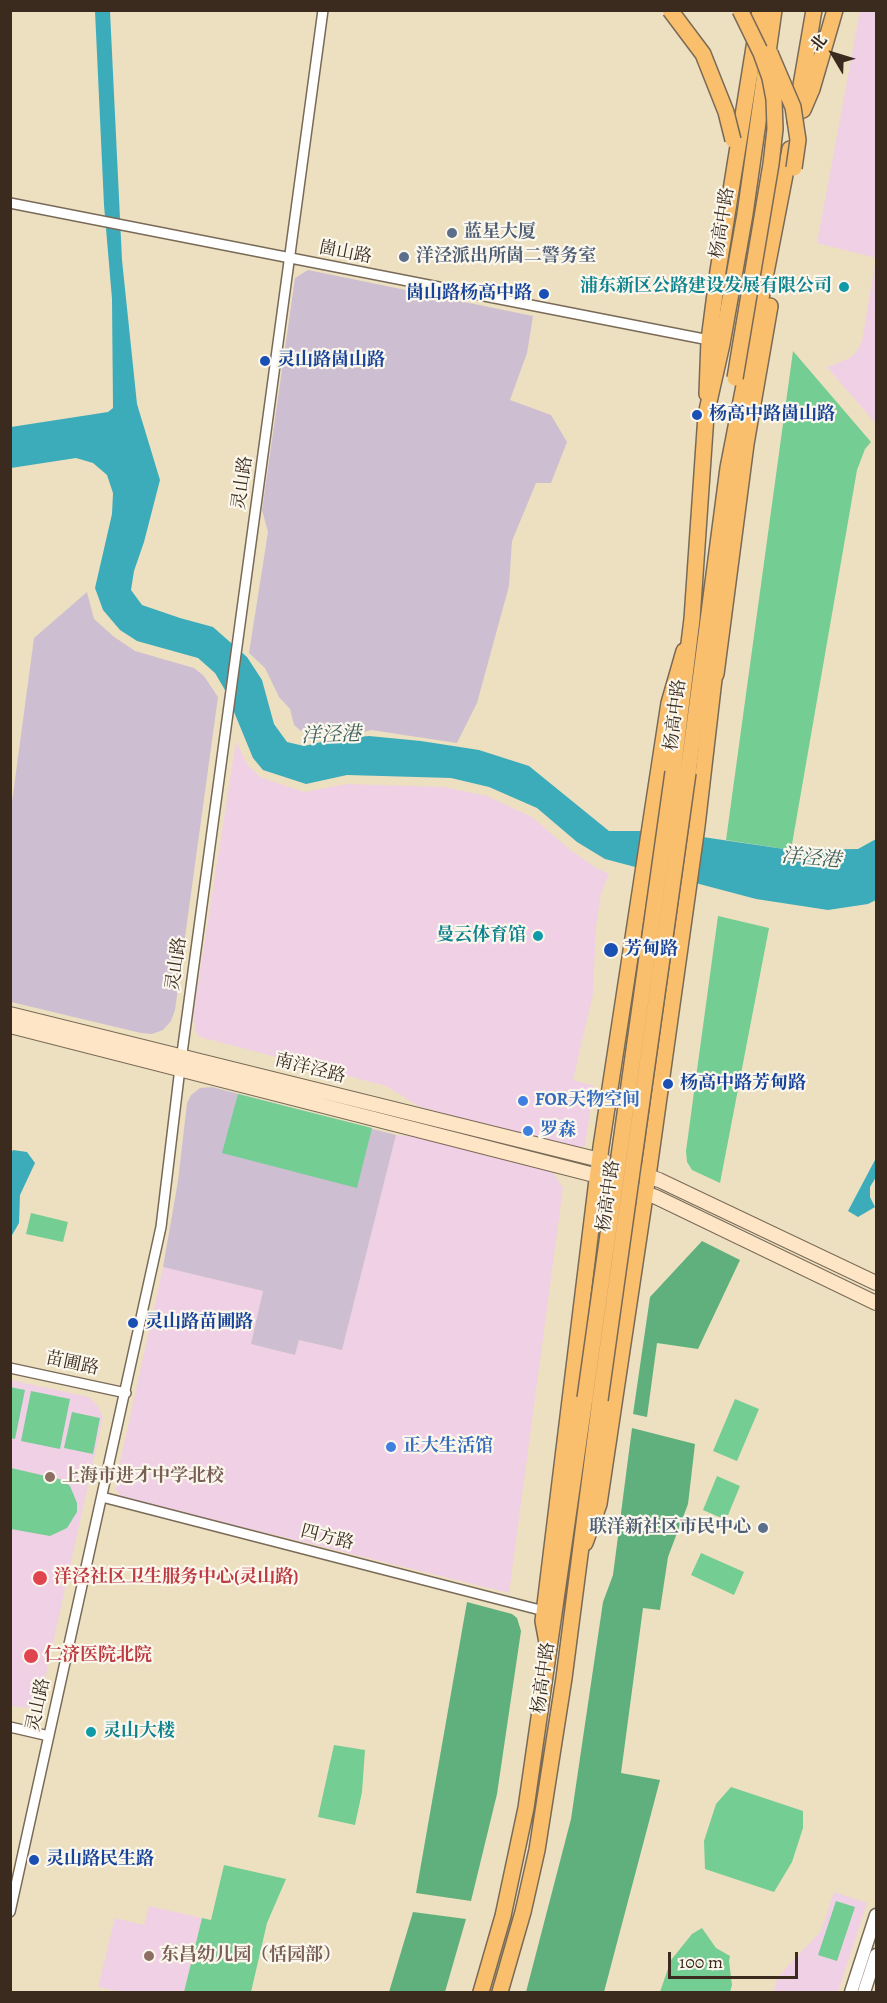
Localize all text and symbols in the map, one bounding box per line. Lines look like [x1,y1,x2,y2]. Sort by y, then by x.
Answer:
north arrow [803,24,863,84]
text: 北 [805,30,832,56]
street label: 杨高中路 [707,186,739,260]
place label: 蓝星大厦 [464,222,536,244]
marker: 蓝星大厦 [445,226,459,240]
street label: 崮山路 [316,237,374,269]
place label: 洋泾派出所崮二警务室 [416,246,596,268]
marker: 洋泾派出所崮二警务室 [397,250,411,264]
place label: 浦东新区公路建设发展有限公司 [580,276,832,298]
marker: 浦东新区公路建设发展有限公司 [837,280,851,294]
place label: 崮山路杨高中路 [406,283,532,305]
marker: 崮山路杨高中路 [537,287,551,301]
place label: 灵山路崮山路 [277,350,385,372]
marker: 灵山路崮山路 [258,354,272,368]
place label: 杨高中路崮山路 [709,404,835,426]
marker: 杨高中路崮山路 [690,408,704,422]
street label: 灵山路 [229,455,257,511]
street label: 杨高中路 [661,678,691,752]
water label: 洋泾港 [301,723,361,749]
water label: 洋泾港 [780,844,842,874]
place label: 曼云体育馆 [436,925,526,947]
marker: 曼云体育馆 [531,929,545,943]
street label: 灵山路 [163,936,191,992]
place label: 芳甸路 [624,939,678,961]
marker: 芳甸路 [602,941,620,959]
street label: 南洋泾路 [272,1050,348,1088]
place label: 杨高中路芳甸路 [680,1073,806,1095]
marker: 杨高中路芳甸路 [661,1077,675,1091]
place label: FOR天物空间 [535,1090,640,1112]
marker: FOR天物空间 [516,1094,530,1108]
place label: 罗森 [540,1120,576,1142]
marker: 罗森 [521,1124,535,1138]
street label: 杨高中路 [593,1159,625,1233]
place label: 灵山路苗圃路 [145,1312,253,1334]
marker: 灵山路苗圃路 [126,1316,140,1330]
street label: 苗圃路 [43,1348,101,1380]
place label: 正大生活馆 [403,1436,493,1458]
marker: 正大生活馆 [384,1440,398,1454]
place label: 上海市进才中学北校 [62,1466,224,1488]
marker: 上海市进才中学北校 [43,1470,57,1484]
place label: 联洋新社区市民中心 [589,1517,751,1539]
street label: 四方路 [298,1521,356,1555]
marker: 联洋新社区市民中心 [756,1521,770,1535]
place label: 洋泾社区卫生服务中心(灵山路) [54,1567,298,1589]
marker: 洋泾社区卫生服务中心(灵山路) [31,1569,49,1587]
street label: 杨高中路 [528,1641,560,1715]
place label: 仁济医院北院 [44,1645,152,1667]
marker: 仁济医院北院 [22,1647,40,1665]
street label: 灵山路 [23,1676,55,1734]
place label: 灵山大楼 [103,1721,175,1743]
marker: 灵山大楼 [84,1725,98,1739]
place label: 灵山路民生路 [46,1849,154,1871]
marker: 灵山路民生路 [27,1853,41,1867]
scale bar [671,1940,802,1978]
place label: 东昌幼儿园（恬园部） [161,1945,341,1967]
marker: 东昌幼儿园（恬园部） [142,1949,156,1963]
text: 100 m [679,1950,723,1974]

